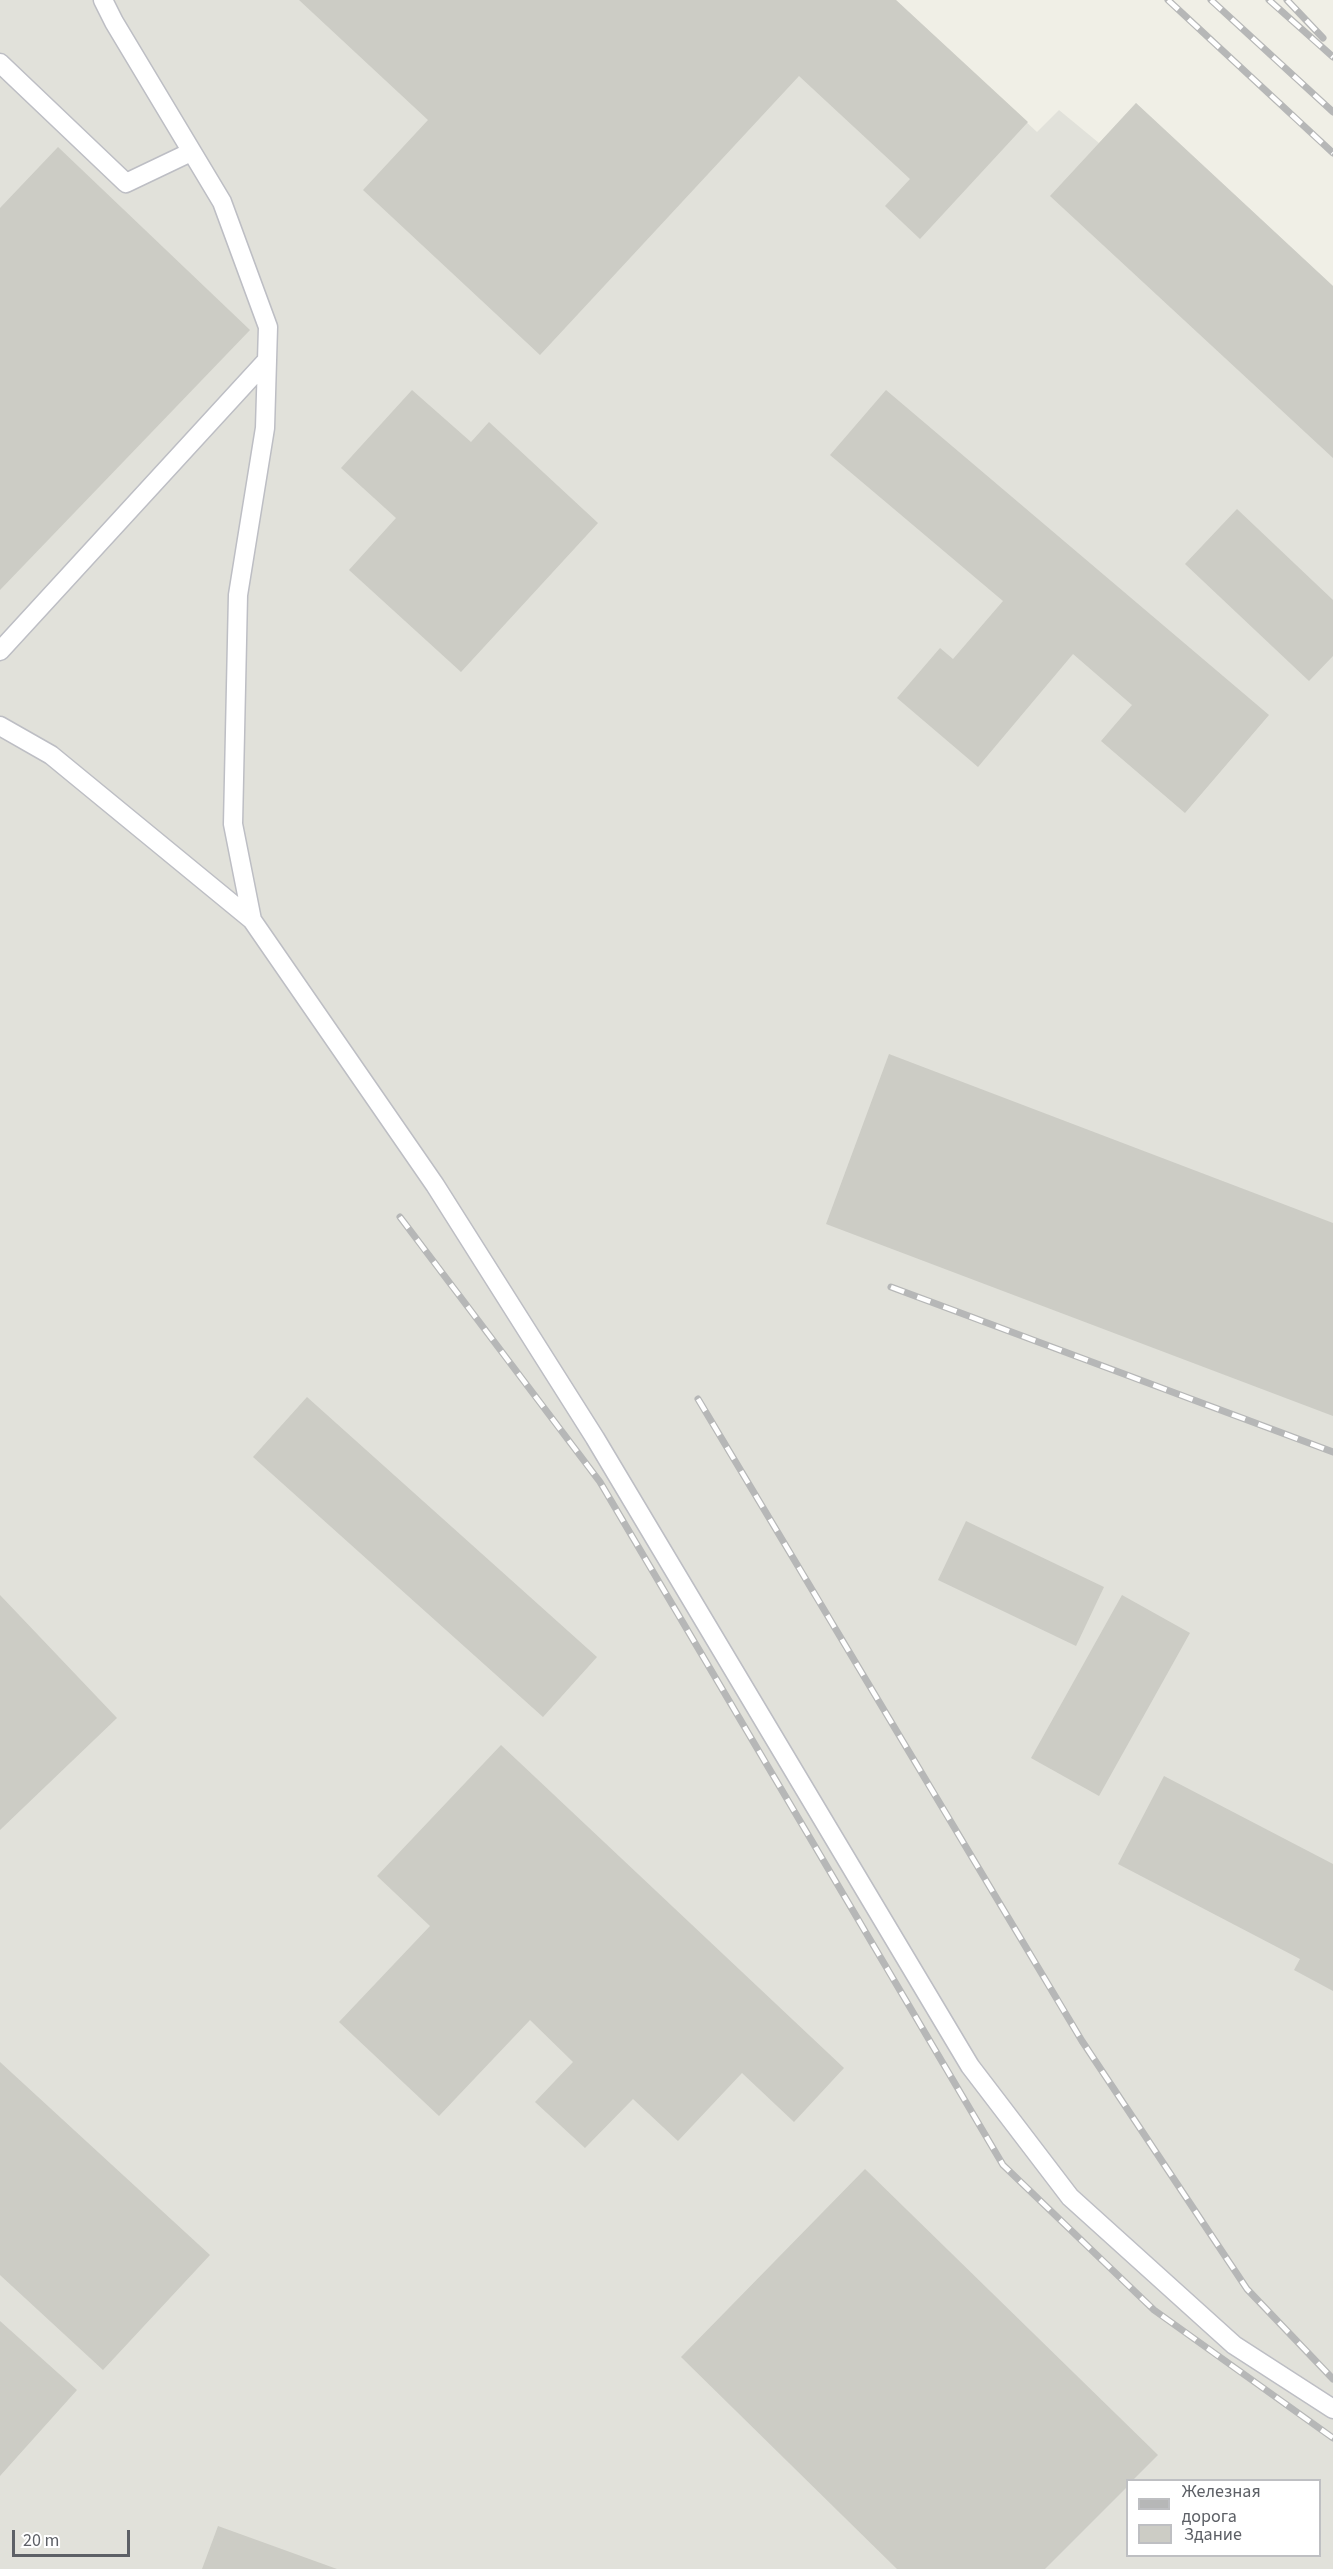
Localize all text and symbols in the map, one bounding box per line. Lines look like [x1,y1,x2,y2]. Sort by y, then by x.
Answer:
legend [1126,2479,1321,2557]
text: Железная дорога [1182,2479,1261,2529]
scale bar [15,2518,134,2556]
text: Здание [1184,2522,1242,2547]
text: 20 m [23,2528,59,2553]

